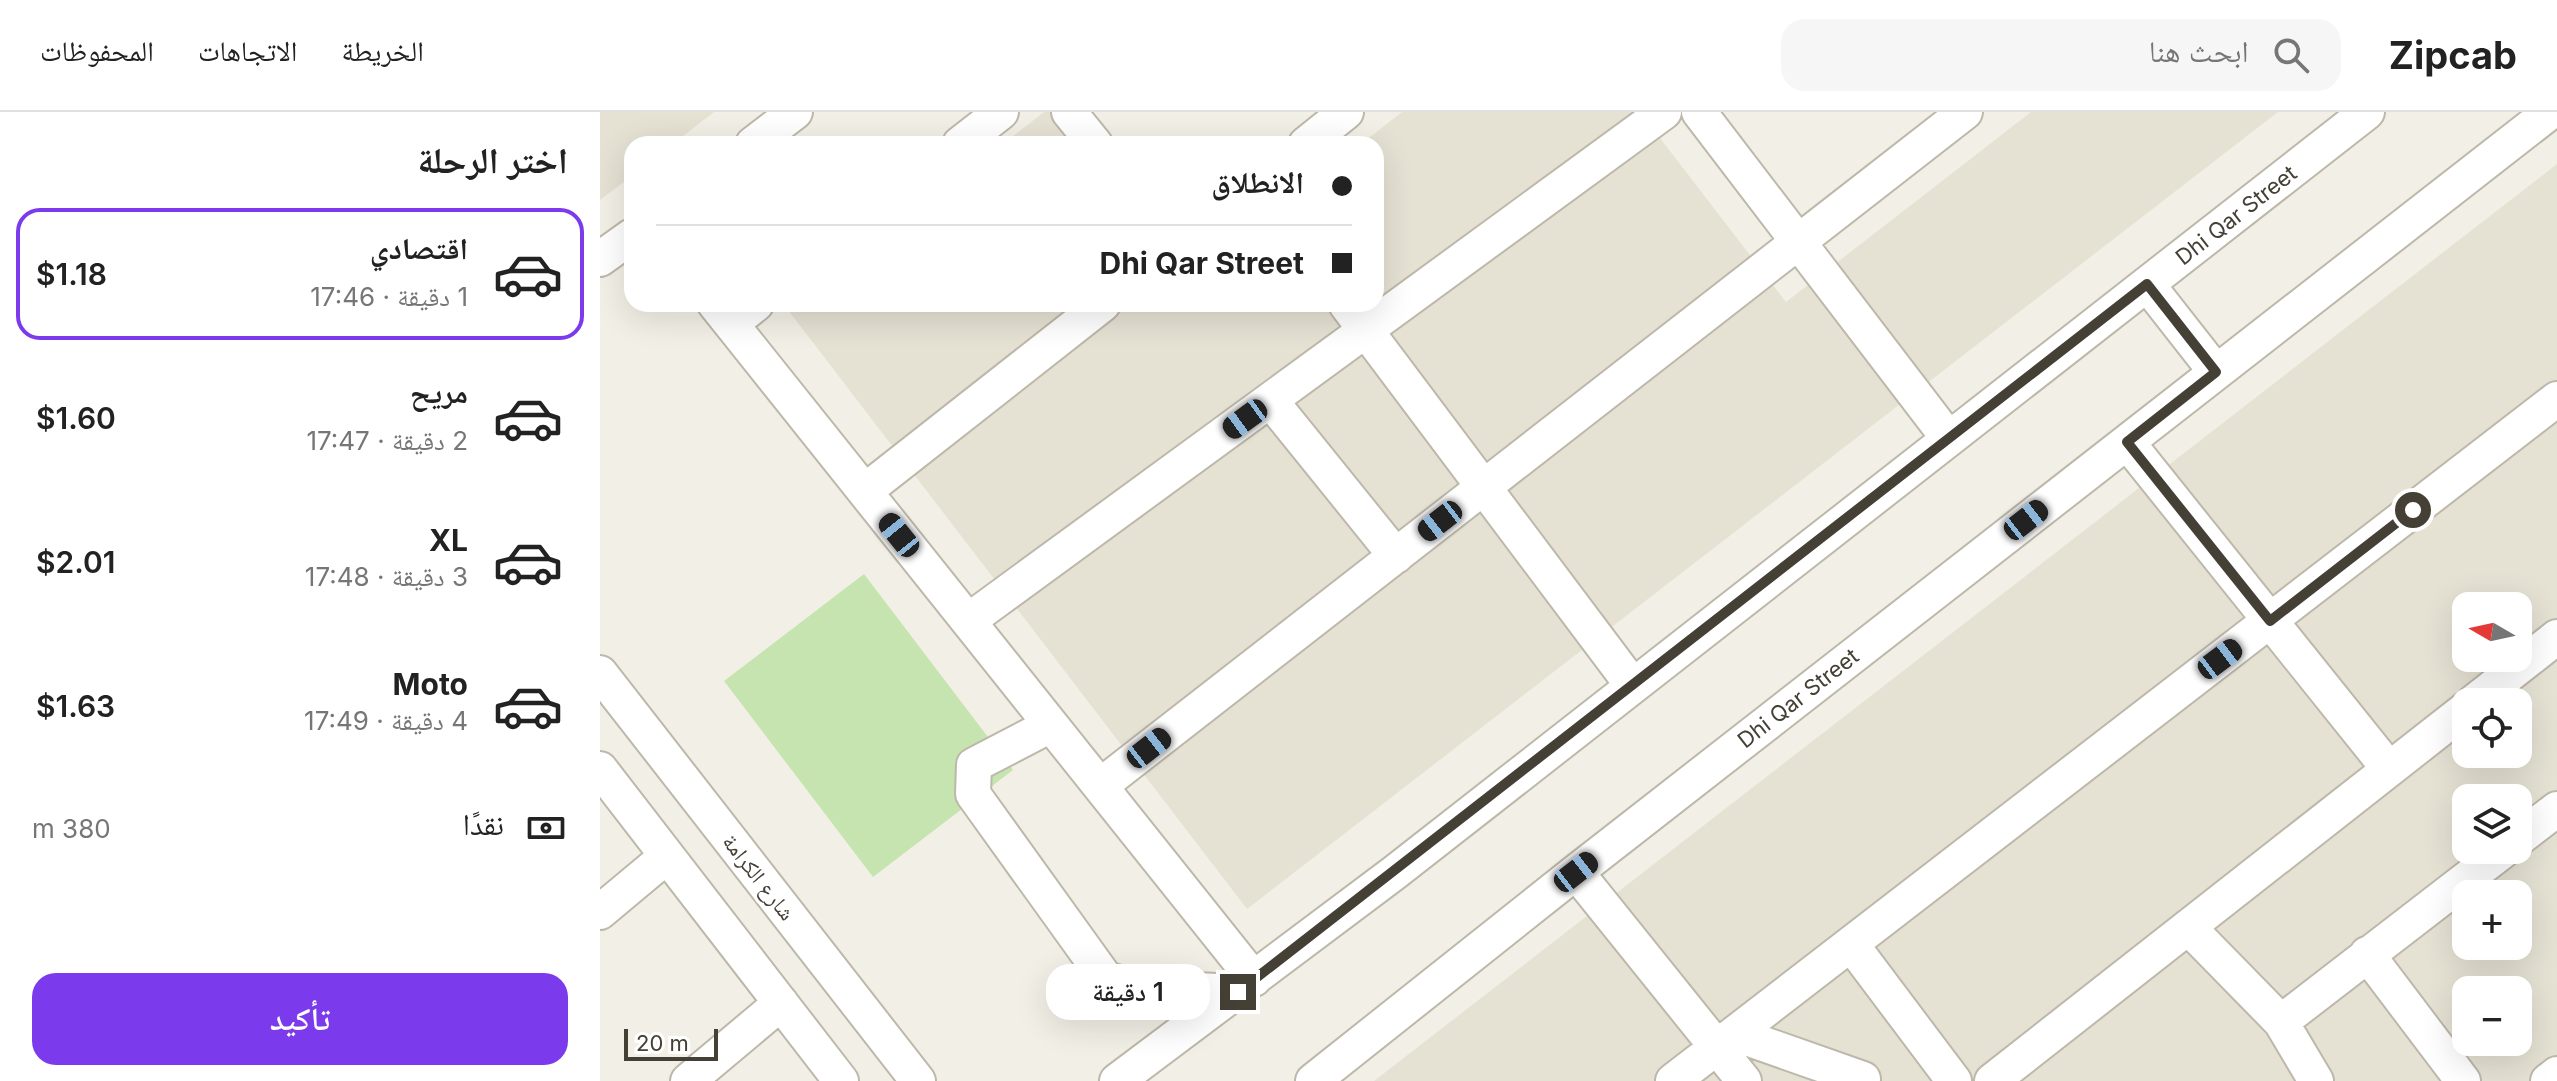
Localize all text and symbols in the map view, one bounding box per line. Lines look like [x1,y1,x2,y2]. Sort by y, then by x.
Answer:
search box [1781,19,2341,91]
text: Zipcab [2389,32,2517,78]
text: ابحث هنا [2149,33,2249,69]
icon: search [2269,33,2313,77]
text: المحفوظات [40,34,154,68]
text: الاتجاهات [198,34,297,68]
text: الخريطة [341,34,424,68]
text: اختر الرحلة [417,138,568,182]
street label: Dhi Qar Street [2170,160,2302,270]
text: الانطلاق [1211,164,1304,200]
text: اقتصادي [370,230,468,266]
icon: car [492,238,564,310]
text: Dhi Qar Street [1100,245,1304,281]
text: $1.18 [36,256,107,292]
text: 1 دقيقة · 17:46 [310,281,468,312]
text: مريح [410,374,468,410]
icon: car [492,382,564,454]
car [1219,395,1271,443]
text: $1.60 [36,400,116,436]
text: 2 دقيقة · 17:47 [306,425,468,456]
route start [2395,492,2431,528]
car [2000,496,2052,544]
car [1414,497,1466,545]
car [875,509,923,561]
text: XL [429,522,468,558]
icon: car [492,526,564,598]
text: $2.01 [36,544,115,580]
text: 3 دقيقة · 17:48 [305,561,468,592]
north arrow [2452,592,2532,672]
map controls [2452,592,2532,1056]
car [2194,635,2246,683]
street label: Dhi Qar Street [1732,643,1864,753]
text: Moto [393,666,468,702]
icon: car [492,670,564,742]
text: $1.63 [36,688,115,724]
button: locate [2452,688,2532,768]
text: 4 دقيقة · 17:49 [304,705,468,736]
car [1123,724,1175,772]
button: layers [2452,784,2532,864]
text: نقدًا [463,806,504,842]
icon: cash [524,806,568,850]
text: 380 m [32,813,111,844]
street label: شارع الكرامة [717,829,801,926]
car [1550,848,1602,896]
button: + [2452,880,2532,960]
callout: 1 دقيقة [1046,964,1210,1020]
button: تأكيد [32,973,568,1065]
route end [1220,974,1256,1010]
text: 1 دقيقة [1092,976,1164,1007]
button: − [2452,976,2532,1056]
scale bar [624,1025,718,1061]
text: 20 m [636,1030,689,1056]

